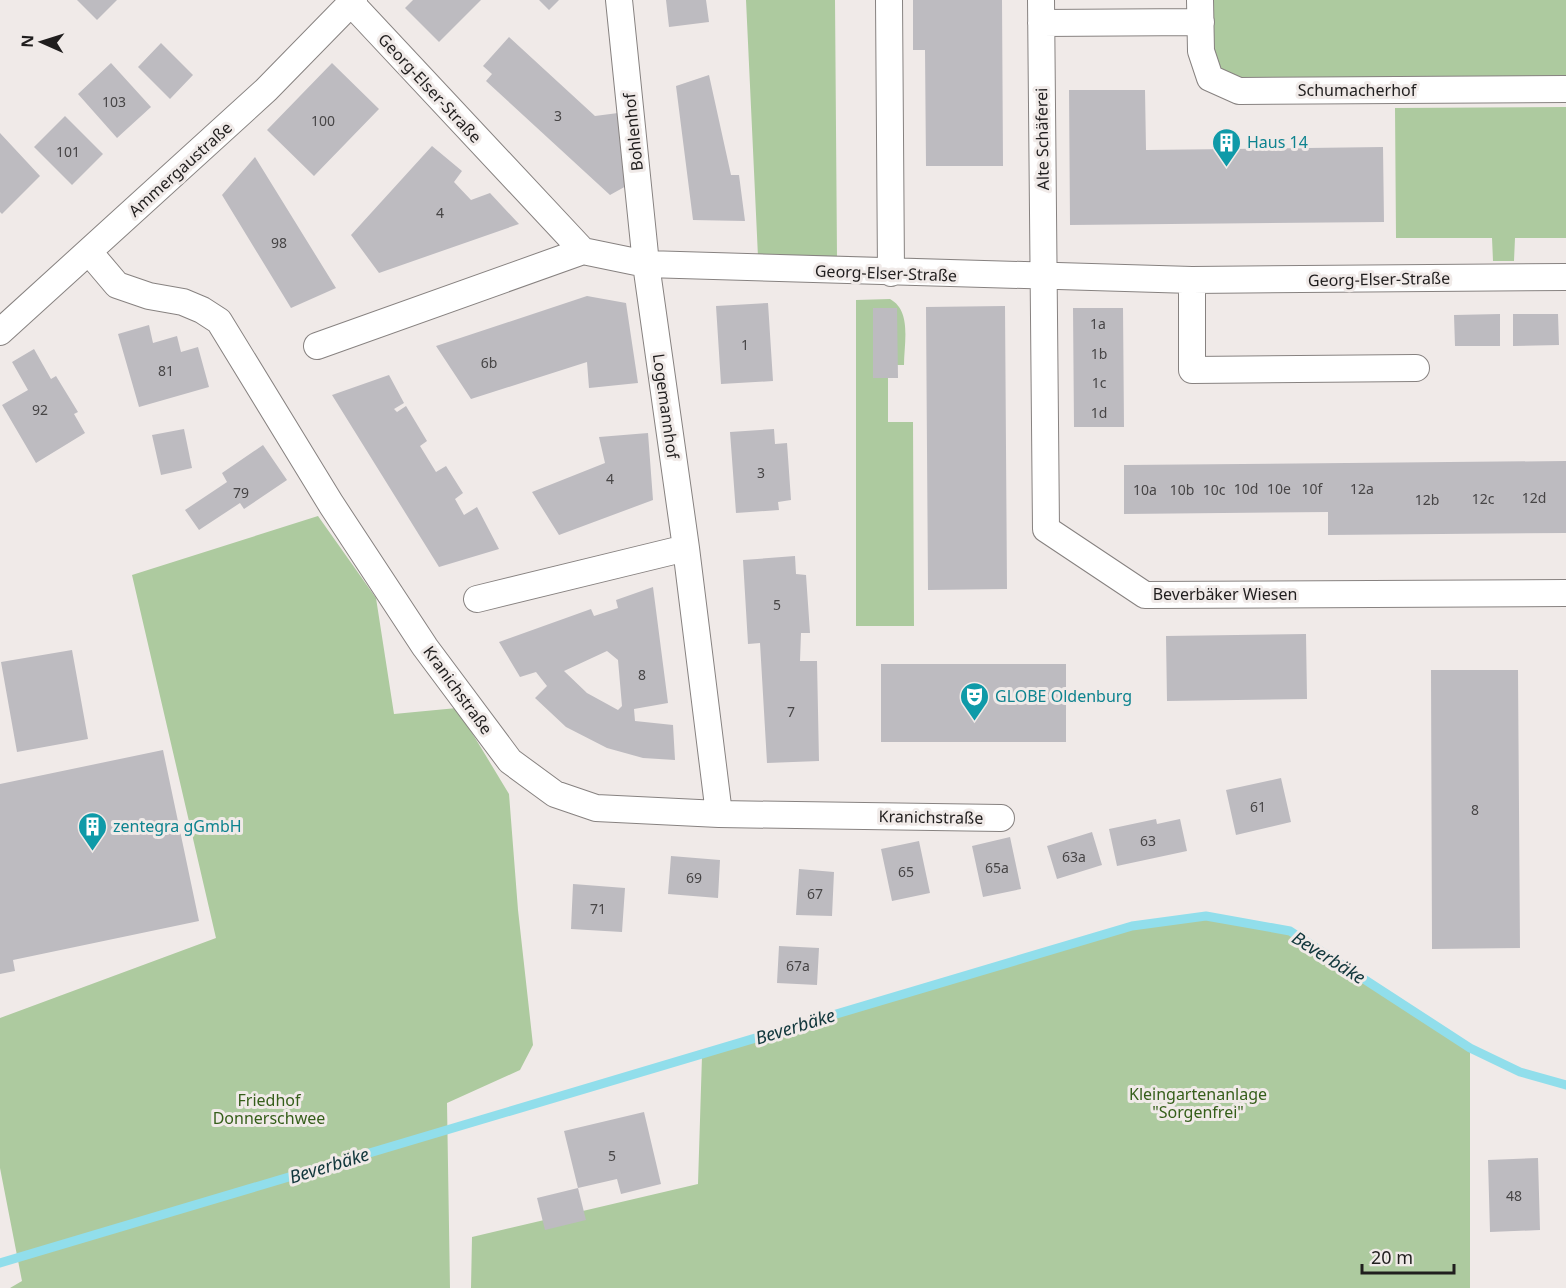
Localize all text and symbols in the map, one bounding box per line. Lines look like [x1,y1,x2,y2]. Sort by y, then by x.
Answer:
north arrow [12,12,72,72]
street label: Georg-Elser-Straße [373,28,487,148]
text: N [16,34,38,48]
street label: Schumacherhof [1298,79,1418,101]
street label: Alte Schäferei [1030,88,1054,190]
street label: Bohlenhof [618,91,648,172]
house number: 103 [102,92,126,111]
house number: 3 [554,106,562,125]
house number: 100 [311,111,335,130]
street label: Ammergaustraße [124,117,236,221]
building icon: Haus 14 [1210,126,1242,168]
place label: Haus 14 [1247,131,1308,153]
house number: 101 [56,142,80,161]
house number: 4 [436,203,444,222]
house number: 98 [271,233,287,252]
street label: Georg-Elser-Straße [815,260,957,286]
street label: Georg-Elser-Straße [1308,267,1450,291]
house number: 1a [1090,314,1106,333]
house number: 1 [741,335,749,354]
house number: 1b [1091,344,1107,363]
street label: Logemannhof [648,352,684,461]
house number: 6b [481,353,497,372]
house number: 81 [158,361,174,380]
house number: 1c [1092,373,1107,392]
house number: 92 [32,400,48,419]
house number: 1d [1091,403,1107,422]
house number: 3 [757,463,765,482]
house number: 4 [606,469,614,488]
house number: 10d [1234,479,1258,498]
house number: 10e [1267,479,1291,498]
house number: 10f [1302,479,1324,498]
house number: 12a [1350,479,1374,498]
house number: 10a [1133,480,1157,499]
house number: 10b [1170,480,1194,499]
house number: 10c [1203,480,1226,499]
house number: 79 [233,483,249,502]
house number: 12d [1522,488,1546,507]
house number: 12c [1472,489,1495,508]
house number: 12b [1415,490,1439,509]
street label: Beverbäker Wiesen [1153,583,1297,605]
house number: 5 [773,595,781,614]
street label: Kranichstraße [418,641,498,739]
house number: 8 [638,665,646,684]
theatre icon: GLOBE Oldenburg [958,680,990,722]
place label: GLOBE Oldenburg [995,685,1132,707]
house number: 7 [787,702,795,721]
house number: 61 [1250,797,1266,816]
house number: 8 [1471,800,1479,819]
street label: Kranichstraße [879,805,983,829]
building icon: zentegra gGmbH [76,810,108,852]
place label: zentegra gGmbH [113,815,242,837]
house number: 63 [1140,831,1156,850]
house number: 63a [1062,847,1086,866]
house number: 65a [985,858,1009,877]
house number: 65 [898,862,914,881]
house number: 69 [686,868,702,887]
house number: 67 [807,884,823,903]
house number: 71 [590,899,606,918]
water label: Beverbäke [1288,925,1370,989]
house number: 67a [786,956,810,975]
water label: Beverbäke [752,1003,838,1049]
park label: Kleingartenanlage "Sorgenfrei" [1129,1083,1267,1123]
park label: Friedhof Donnerschwee [213,1089,325,1129]
water label: Beverbäke [286,1142,372,1188]
house number: 5 [608,1146,616,1165]
house number: 48 [1506,1186,1522,1205]
scale bar [1362,1237,1454,1275]
text: 20 m [1371,1245,1413,1269]

